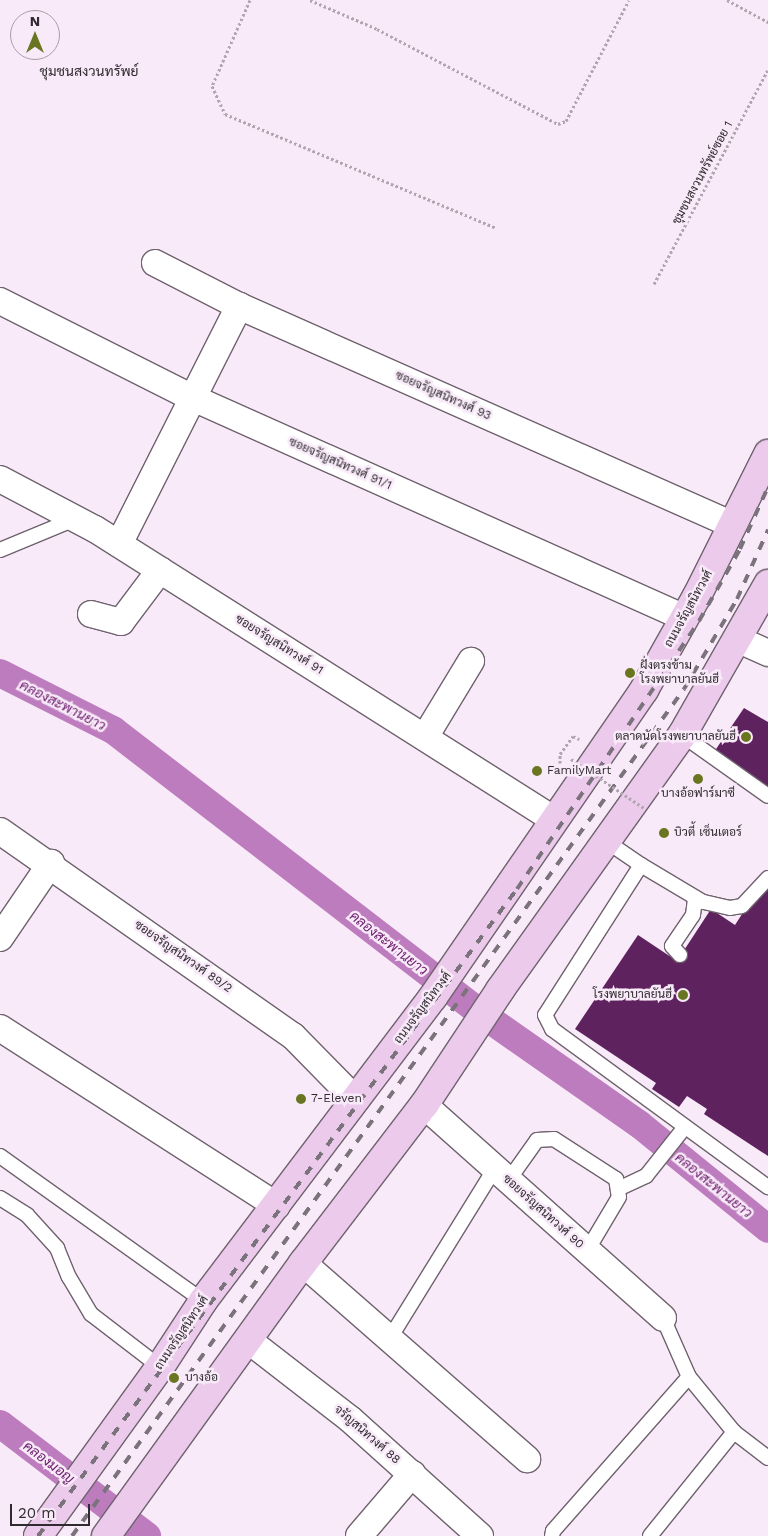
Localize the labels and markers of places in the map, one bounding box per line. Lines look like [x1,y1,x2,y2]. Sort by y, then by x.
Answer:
place label: ฝั่งตรงข้าม โรงพยาบาลยันฮี [640,659,719,687]
marker: ฝั่งตรงข้าม โรงพยาบาลยันฮี [624,667,636,679]
place label: ตลาดนัดโรงพยาบาลยันฮี [615,730,736,744]
marker: ตลาดนัดโรงพยาบาลยันฮี [740,731,752,743]
place label: FamilyMart [547,764,611,778]
marker: FamilyMart [531,765,543,777]
marker: บางอ้อฟาร์มาซี [692,773,704,785]
place label: บางอ้อฟาร์มาซี [661,787,735,801]
place label: บิวตี้ เซ็นเตอร์ [674,826,742,840]
marker: บิวตี้ เซ็นเตอร์ [658,827,670,839]
place label: โรงพยาบาลยันฮี [593,988,672,1002]
marker: โรงพยาบาลยันฮี [676,988,690,1002]
place label: 7-Eleven [311,1092,362,1106]
marker: 7-Eleven [295,1093,307,1105]
marker: บางอ้อ [167,1371,181,1385]
place label: บางอ้อ [185,1371,218,1385]

